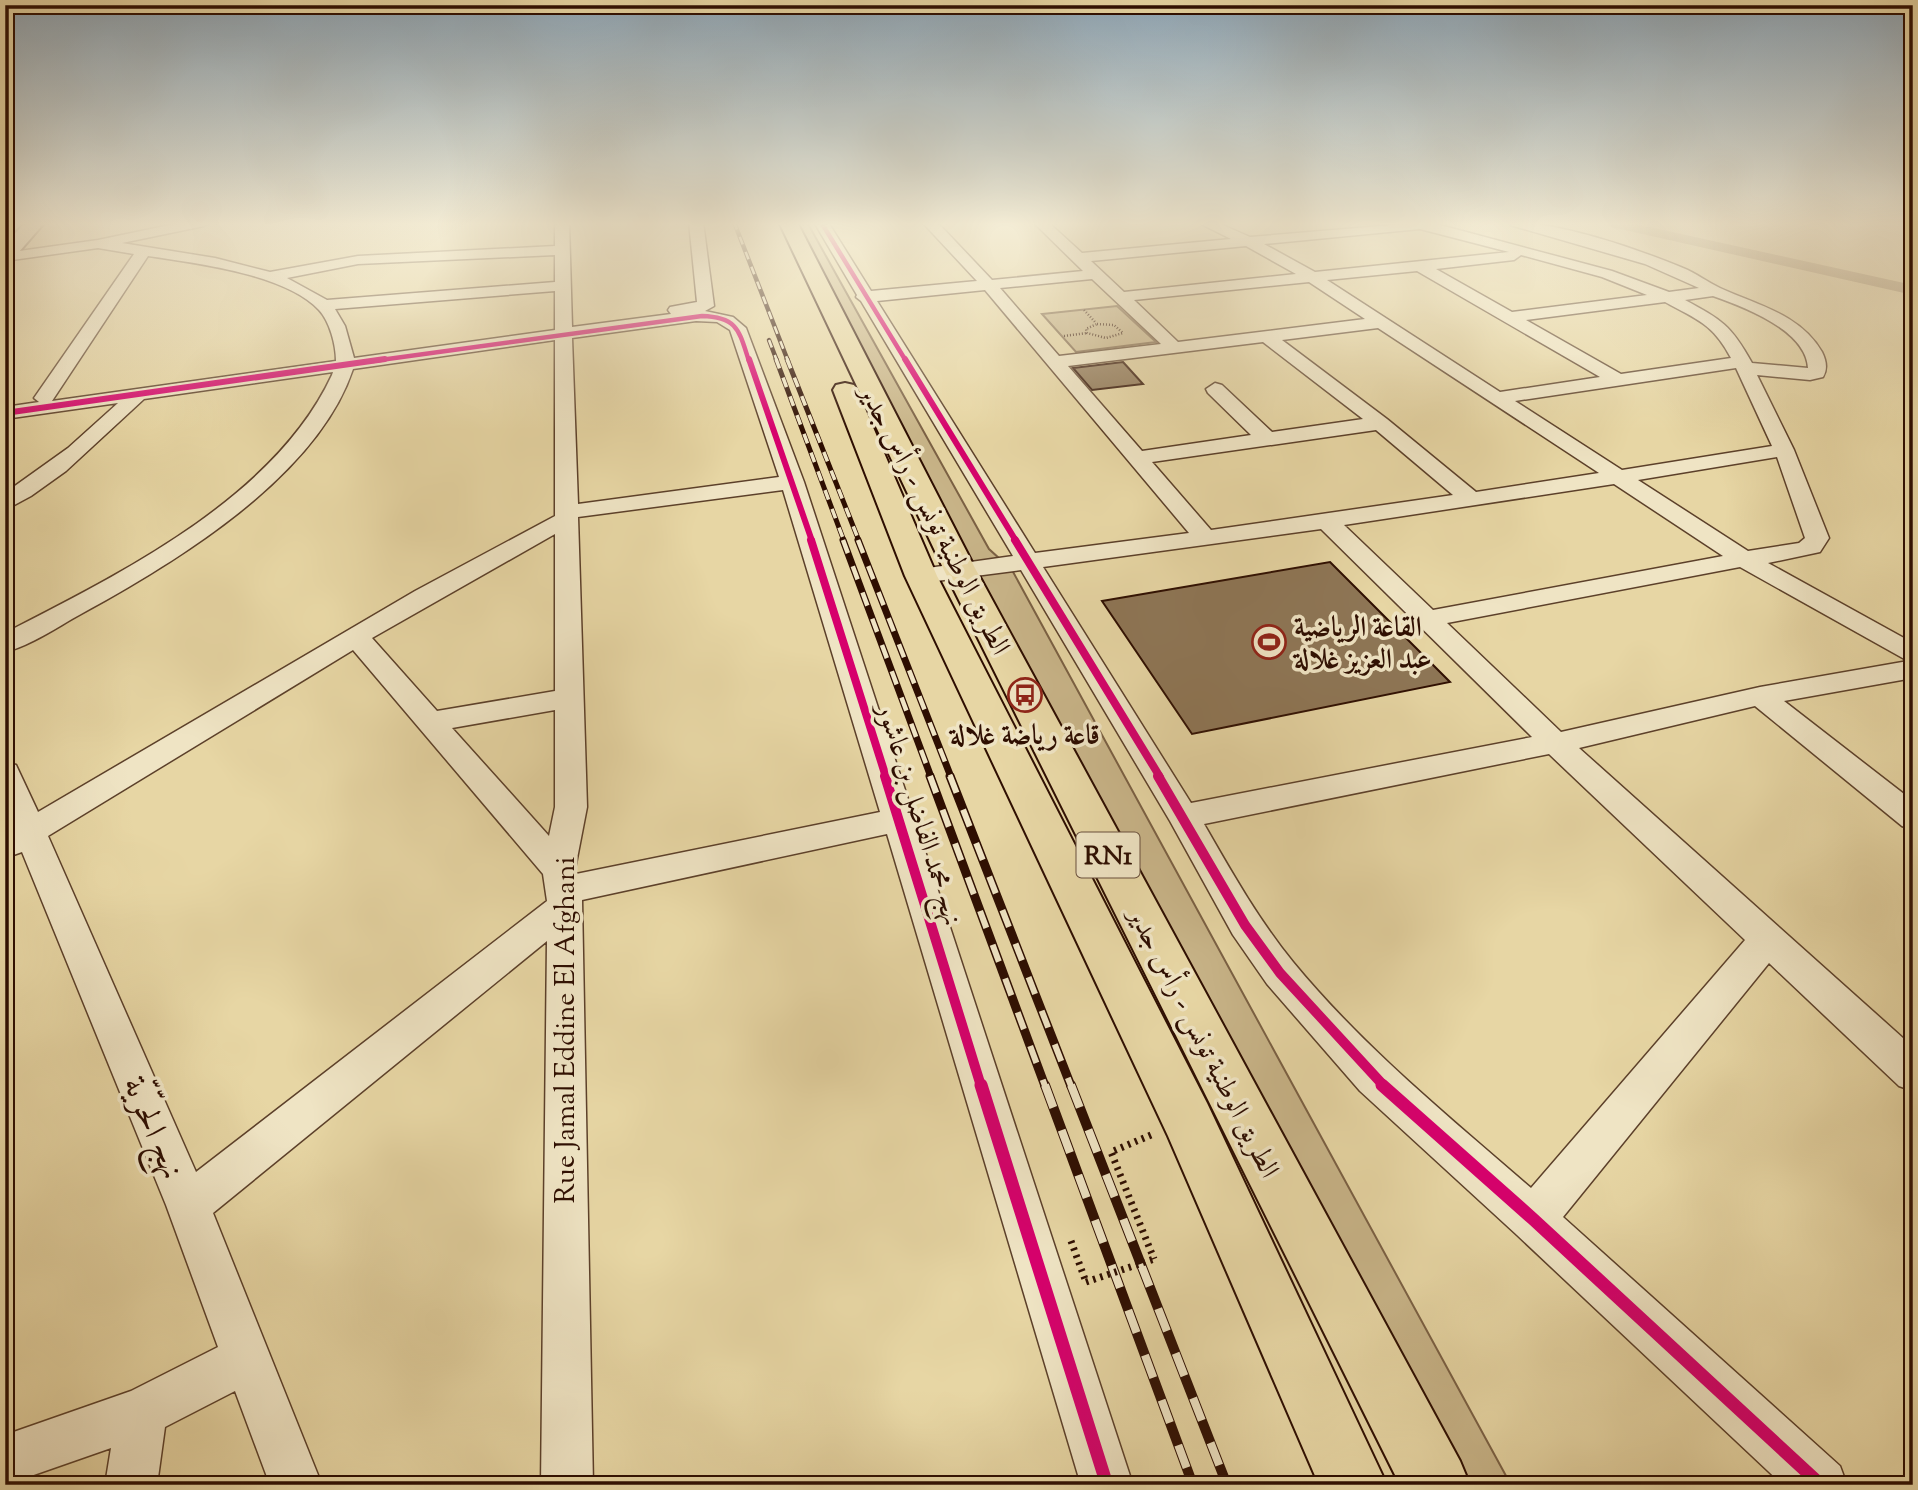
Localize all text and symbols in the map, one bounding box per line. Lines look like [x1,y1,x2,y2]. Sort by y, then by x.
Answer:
street label: الطريق الوطنية تونس - رأس جدير [846,375,1021,663]
place label: القاعة الرياضية عبد العزيز غلالة [1292,609,1432,681]
sports icon: القاعة الرياضية عبد العزيز غلالة [1250,623,1288,661]
bus stop icon: قاعة رياضة غلالة [1006,676,1044,714]
street label: نهج محمد الفاضل بن عاشور [862,696,971,932]
place label: قاعة رياضة غلالة [948,717,1100,757]
road number: RN1 [1076,832,1140,877]
street label: Rue Jamal Eddine El Afghani [547,857,587,1203]
street label: الطريق الوطنية تونس - رأس جدير [1115,898,1290,1186]
street label: نهج الحرّيّة [106,1069,196,1188]

